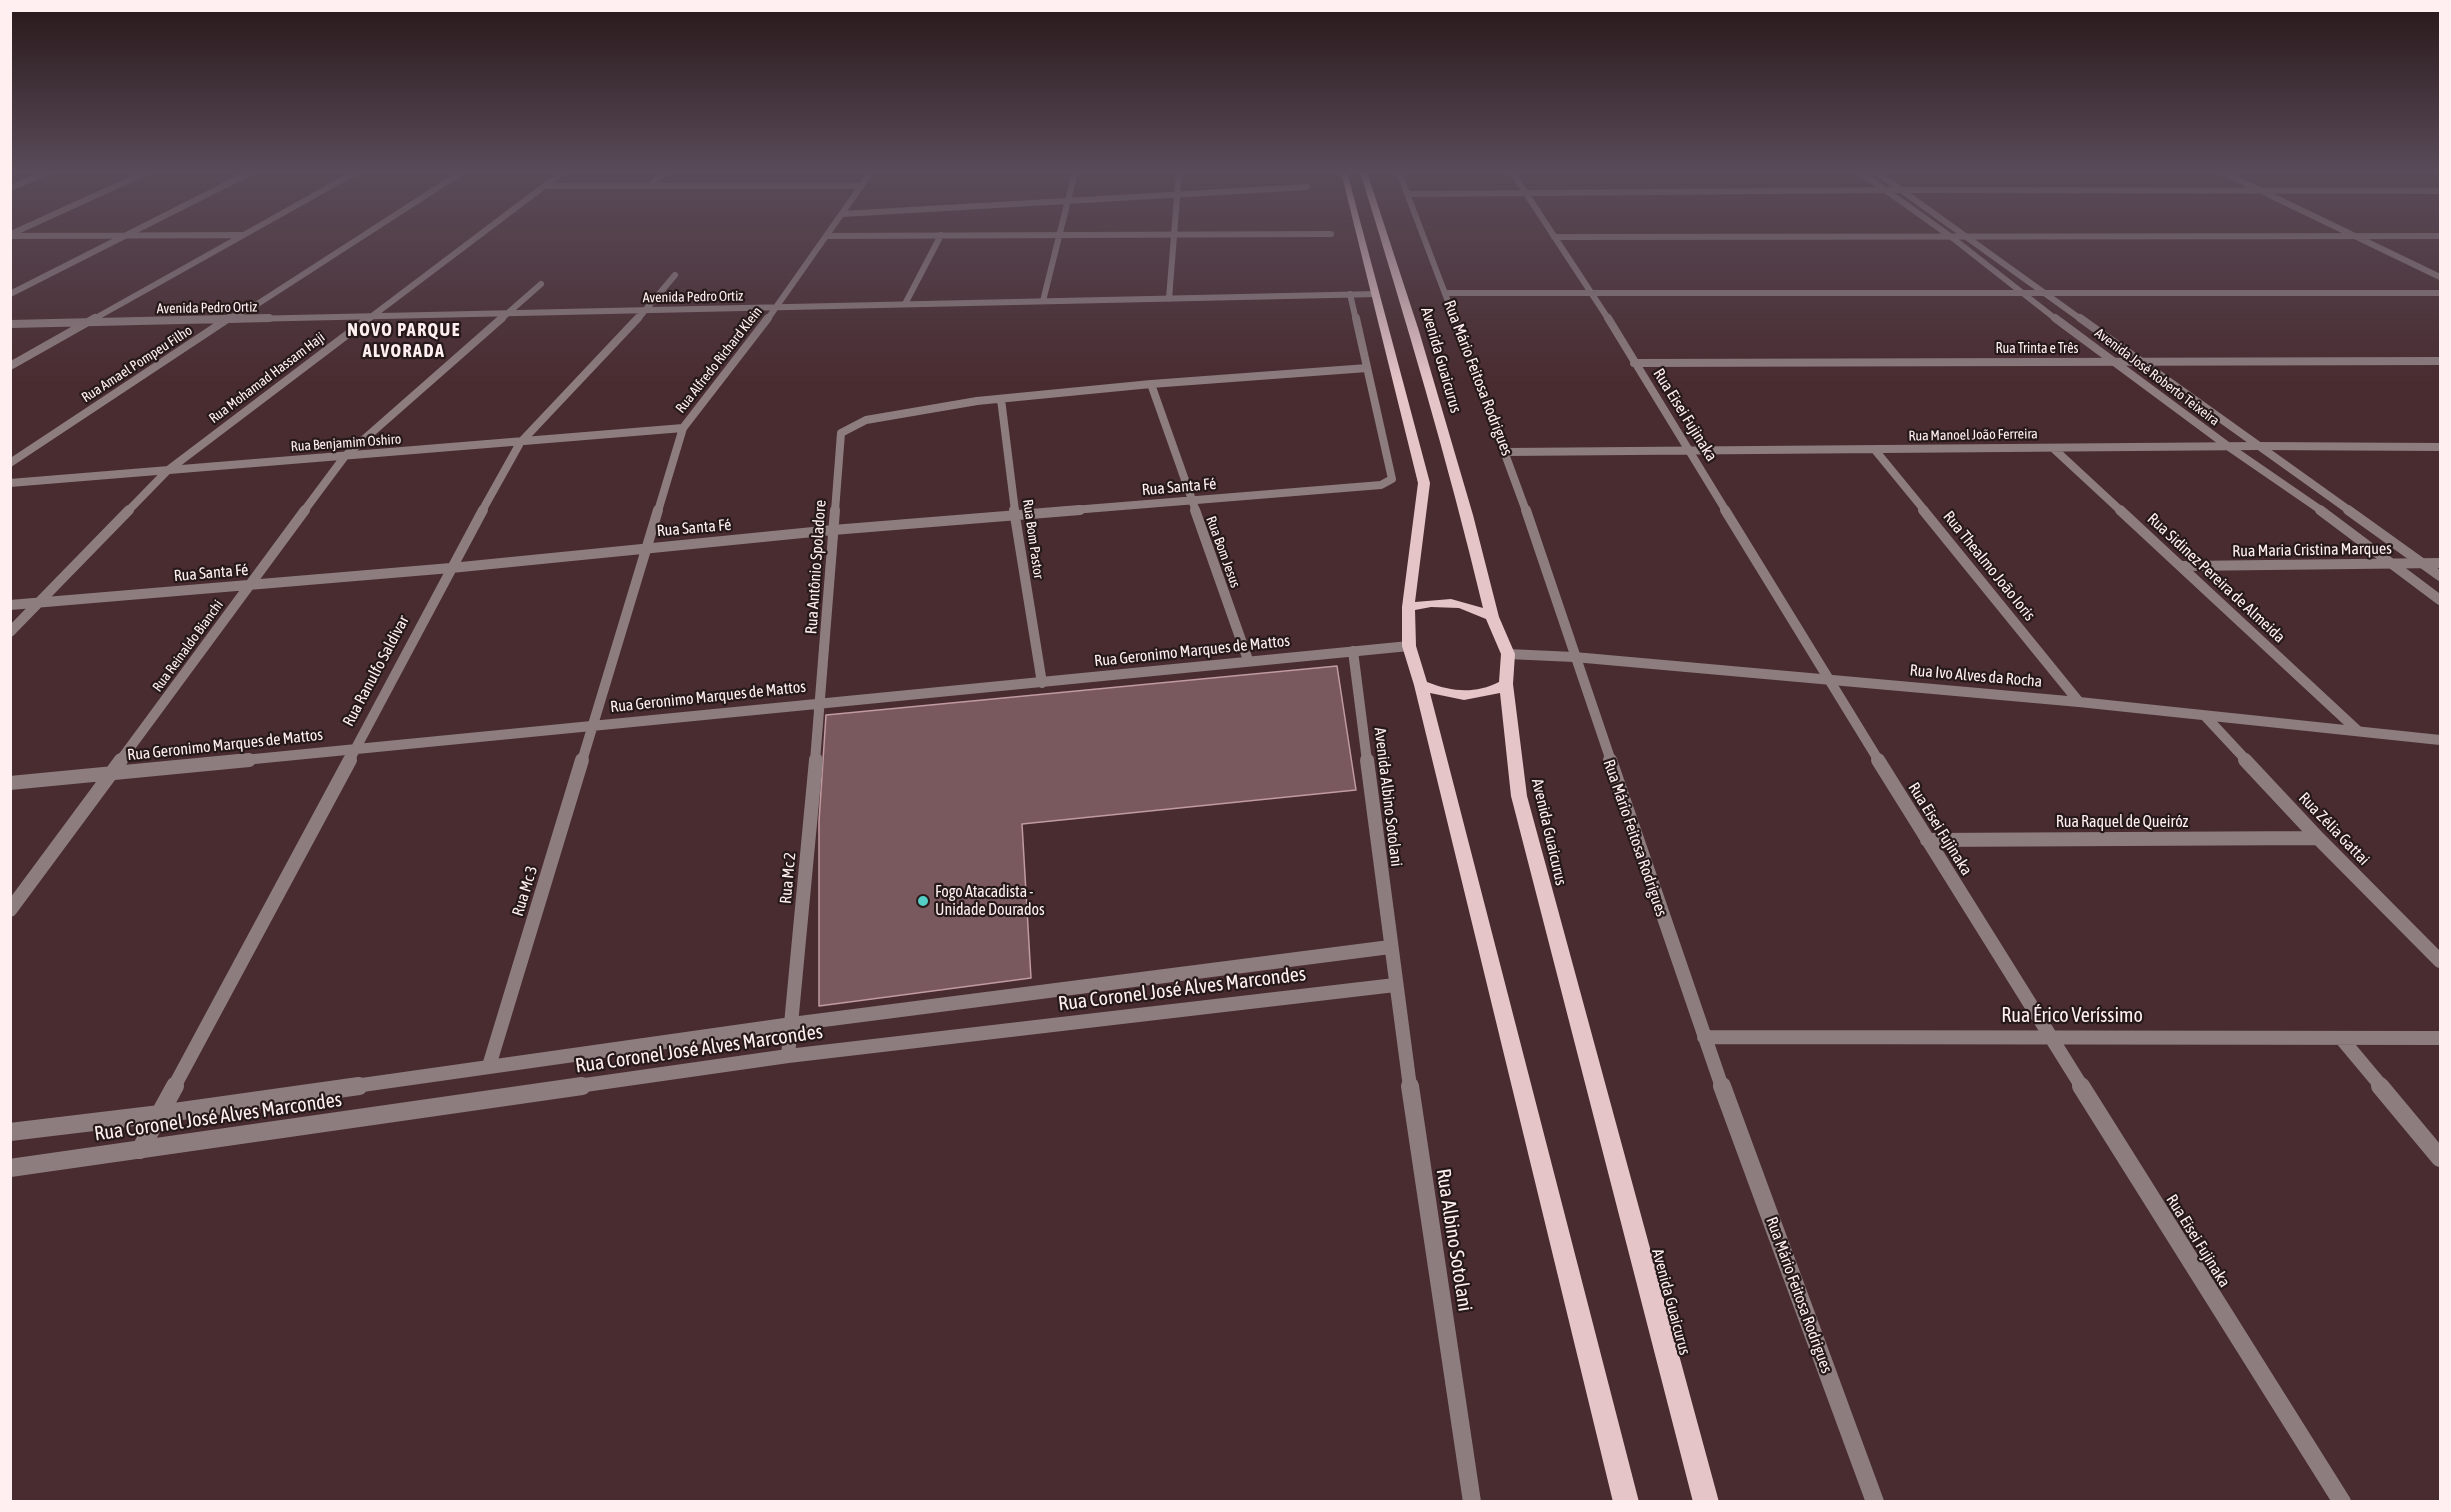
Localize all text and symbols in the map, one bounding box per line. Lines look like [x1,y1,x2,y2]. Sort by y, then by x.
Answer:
street label: Avenida Pedro Ortiz [643,288,743,306]
street label: Rua Mário Feitosa Rodrigues [1439,298,1517,458]
street label: Avenida Pedro Ortiz [157,299,257,317]
street label: Rua Alfredo Richard Klein [672,303,766,417]
street label: Avenida Guaicurus [1417,305,1465,415]
district label: NOVO PARQUE ALVORADA [347,319,461,362]
street label: Rua Amael Pompeu Filho [78,322,196,406]
street label: Avenida José Roberto Teixeira [2091,325,2223,429]
street label: Rua Mohamad Hassam Haji [206,329,328,427]
street label: Rua Trinta e Três [1995,341,2079,357]
street label: Rua Eisei Fujinaka [1649,365,1721,465]
street label: Rua Manoel João Ferreira [1908,425,2038,445]
street label: Rua Benjamim Oshiro [290,431,402,455]
street label: Rua Santa Fé [1141,474,1217,500]
street label: Rua Bom Pastor [1019,498,1047,580]
street label: Rua Antônio Spoladore [802,499,830,635]
street label: Rua Thealmo João Ioris [1939,507,2039,625]
street label: Rua Sidinez Pereira de Almeida [2143,509,2289,647]
street label: Rua Bom Jesus [1202,514,1244,590]
street label: Rua Santa Fé [656,515,732,541]
street label: Rua Maria Cristina Marques [2232,539,2392,561]
street label: Rua Santa Fé [173,560,249,586]
street label: Rua Reinaldo Bianchi [149,597,227,695]
street label: Rua Ranulfo Saldivar [339,612,413,730]
street label: Rua Geronimo Marques de Mattos [1093,631,1291,671]
street label: Rua Ivo Alves da Rocha [1909,661,2043,691]
street label: Rua Geronimo Marques de Mattos [609,677,807,717]
street label: Rua Geronimo Marques de Mattos [126,725,324,765]
street label: Avenida Albino Sotolani [1370,726,1406,868]
street label: Rua Mário Feitosa Rodrigues [1599,757,1671,919]
street label: Avenida Guaicurus [1527,777,1571,887]
street label: Rua Eisei Fujinaka [1904,779,1976,879]
street label: Rua Zélia Gattai [2295,789,2373,869]
street label: Rua Raquel de Queiróz [2056,812,2188,832]
street label: Rua Mc 2 [776,851,800,905]
street label: Rua Mc 3 [508,863,542,919]
place label: Fogo Atacadista - Unidade Dourados [935,882,1045,920]
marker: Fogo Atacadista - Unidade Dourados [916,894,930,908]
street label: Rua Coronel José Alves Marcondes [1057,962,1307,1016]
street label: Rua Érico Veríssimo [2001,1004,2143,1028]
street label: Rua Coronel José Alves Marcondes [574,1020,824,1078]
street label: Rua Coronel José Alves Marcondes [93,1088,343,1146]
street label: Rua Albino Sotolani [1431,1167,1477,1313]
street label: Rua Eisei Fujinaka [2162,1191,2234,1291]
street label: Rua Mário Feitosa Rodrigues [1762,1214,1836,1376]
street label: Avenida Guaicurus [1648,1247,1694,1357]

